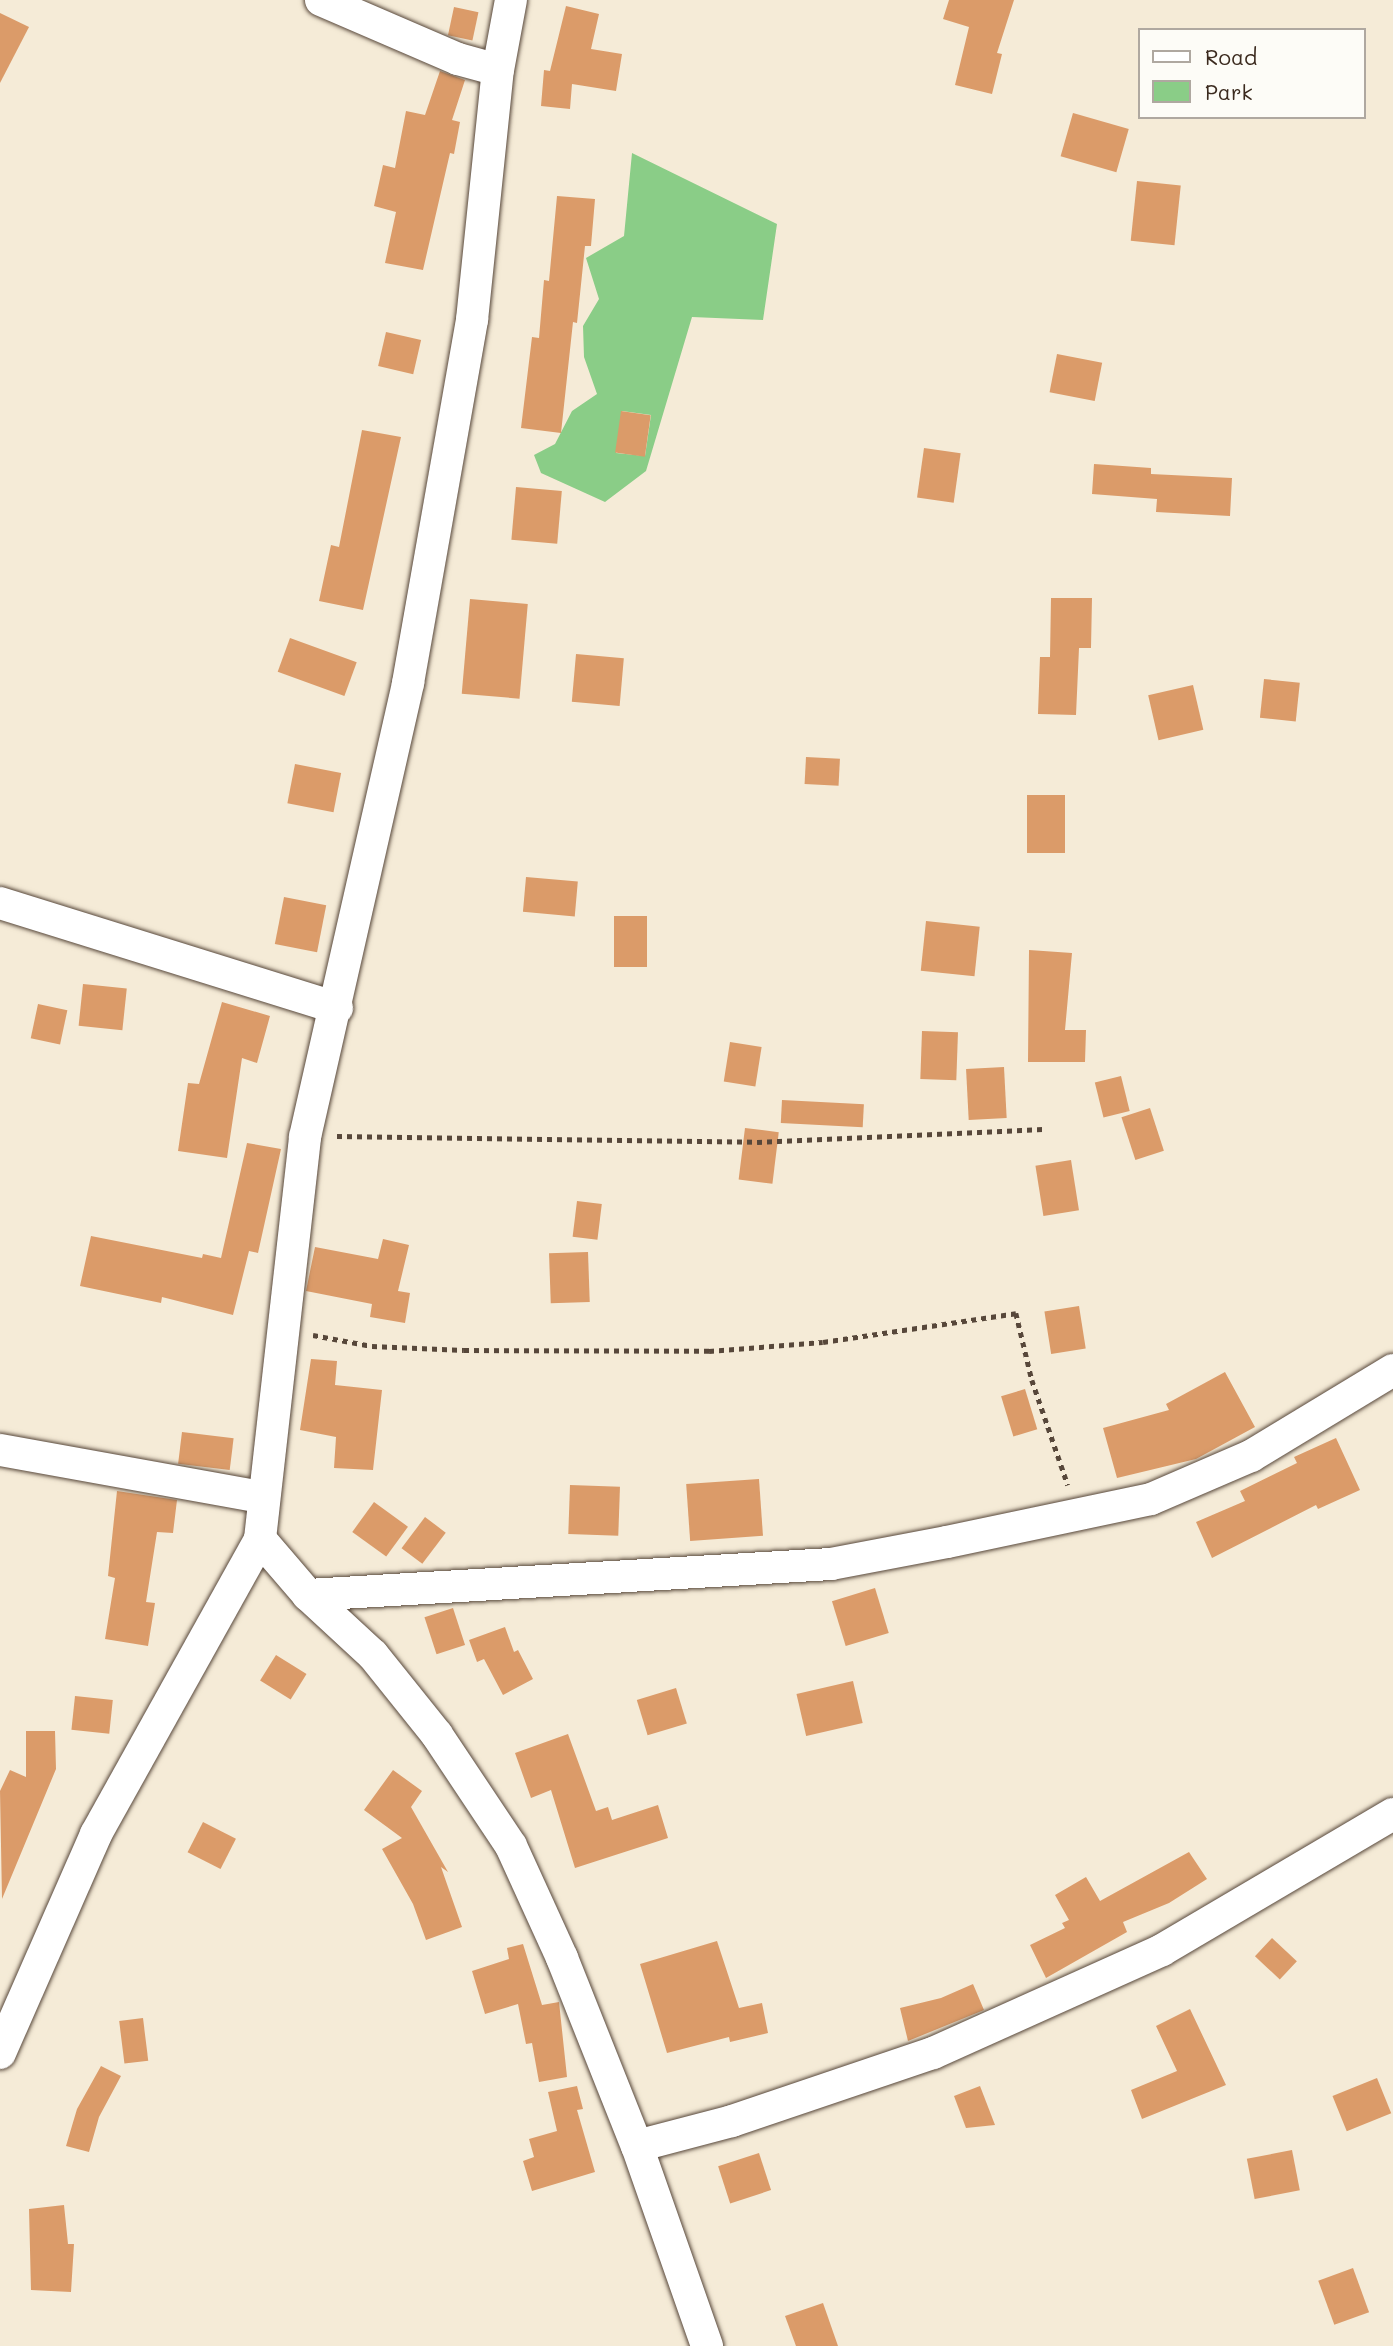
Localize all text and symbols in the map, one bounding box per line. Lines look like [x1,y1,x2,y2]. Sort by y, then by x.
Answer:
legend [1138,28,1365,119]
text: Road [1205,43,1257,70]
text: Park [1205,78,1253,105]

